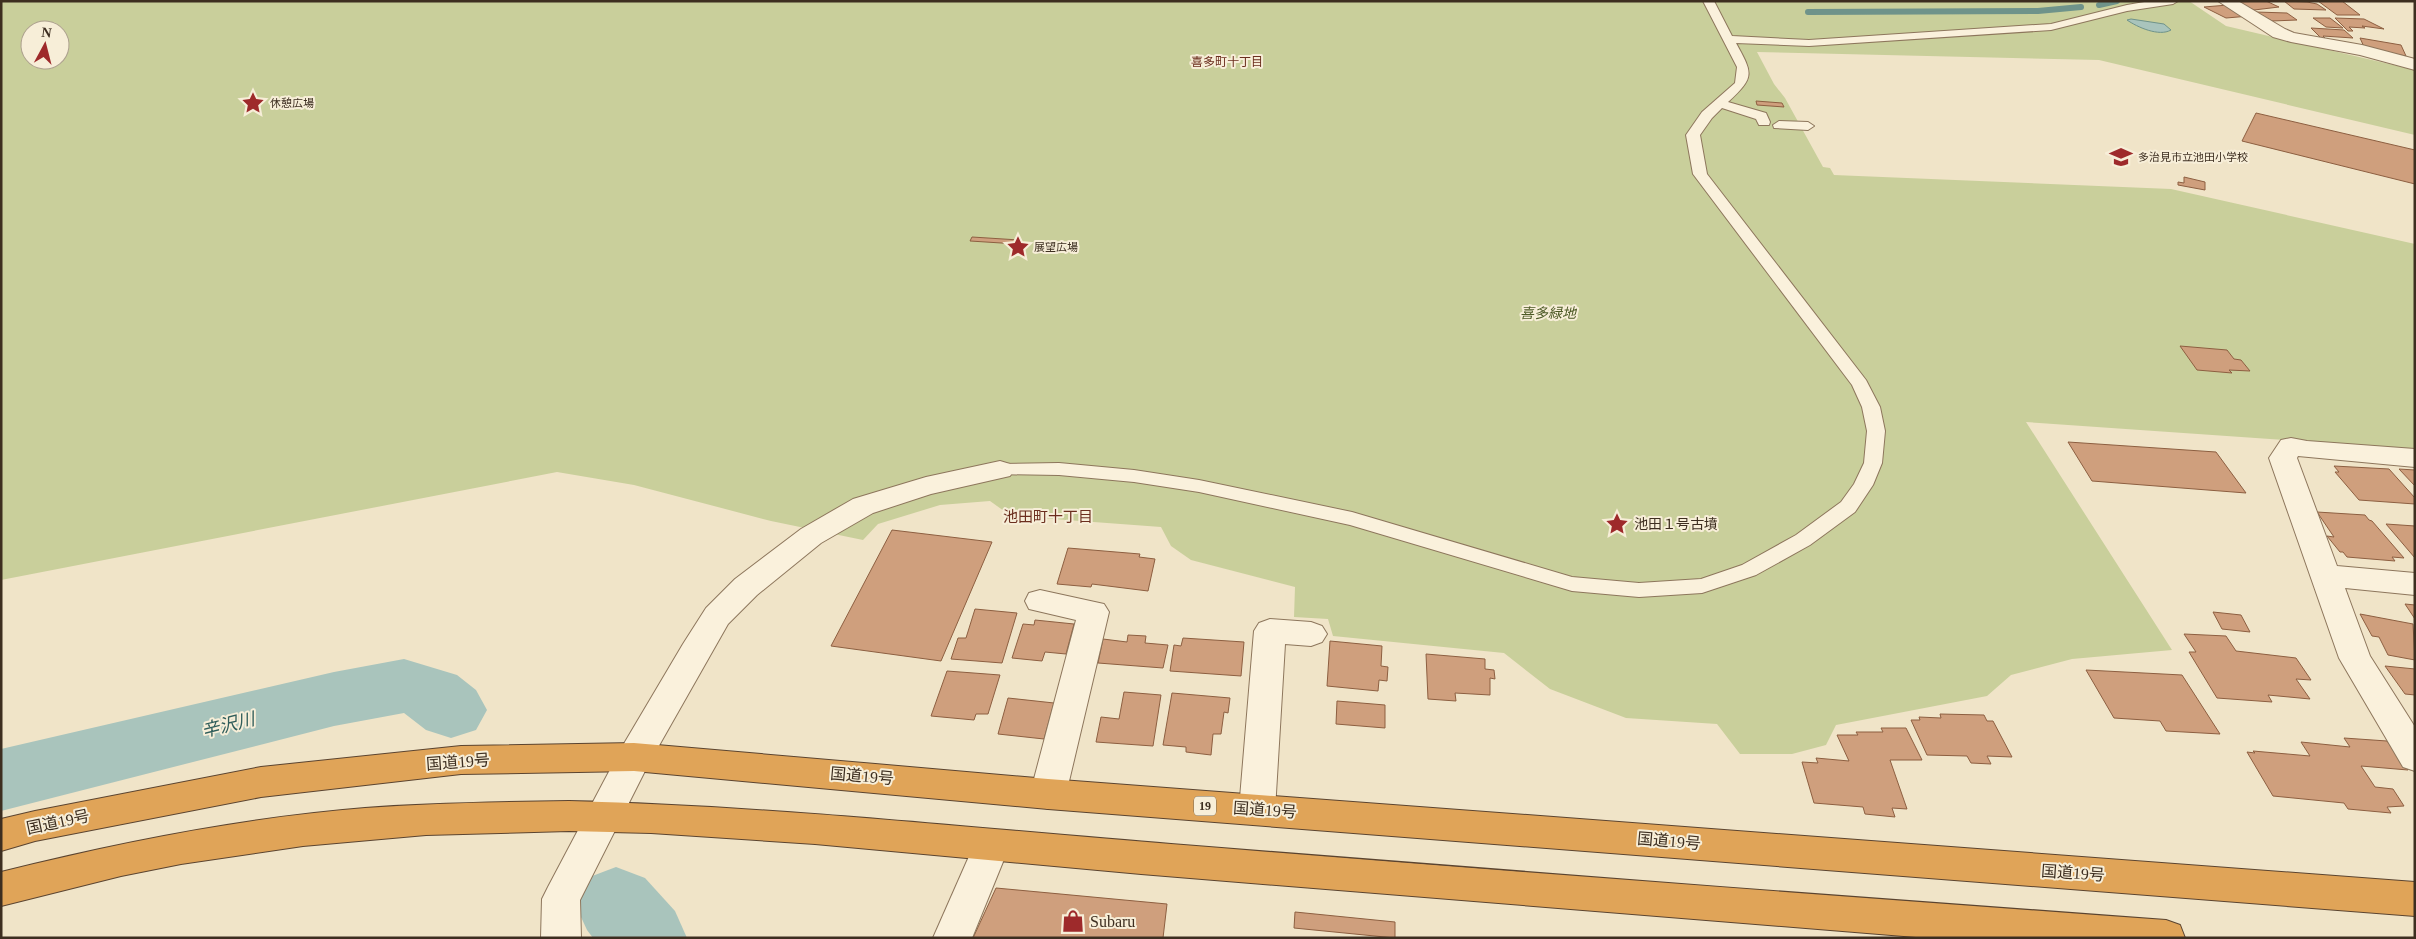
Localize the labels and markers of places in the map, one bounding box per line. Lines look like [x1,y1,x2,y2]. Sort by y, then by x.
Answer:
place icon: 休憩広場 [240,90,266,116]
place label: 休憩広場 [270,97,314,109]
school or university icon: 多治見市立池田小学校 [2108,144,2134,170]
place label: 多治見市立池田小学校 [2138,151,2248,163]
place icon: 展望広場 [1005,234,1031,260]
place label: 展望広場 [1034,241,1078,253]
place icon: 池田１号古墳 [1604,511,1630,537]
place label: 池田１号古墳 [1634,517,1718,532]
shop icon: Subaru [1060,908,1086,934]
place label: Subaru [1090,913,1135,930]

